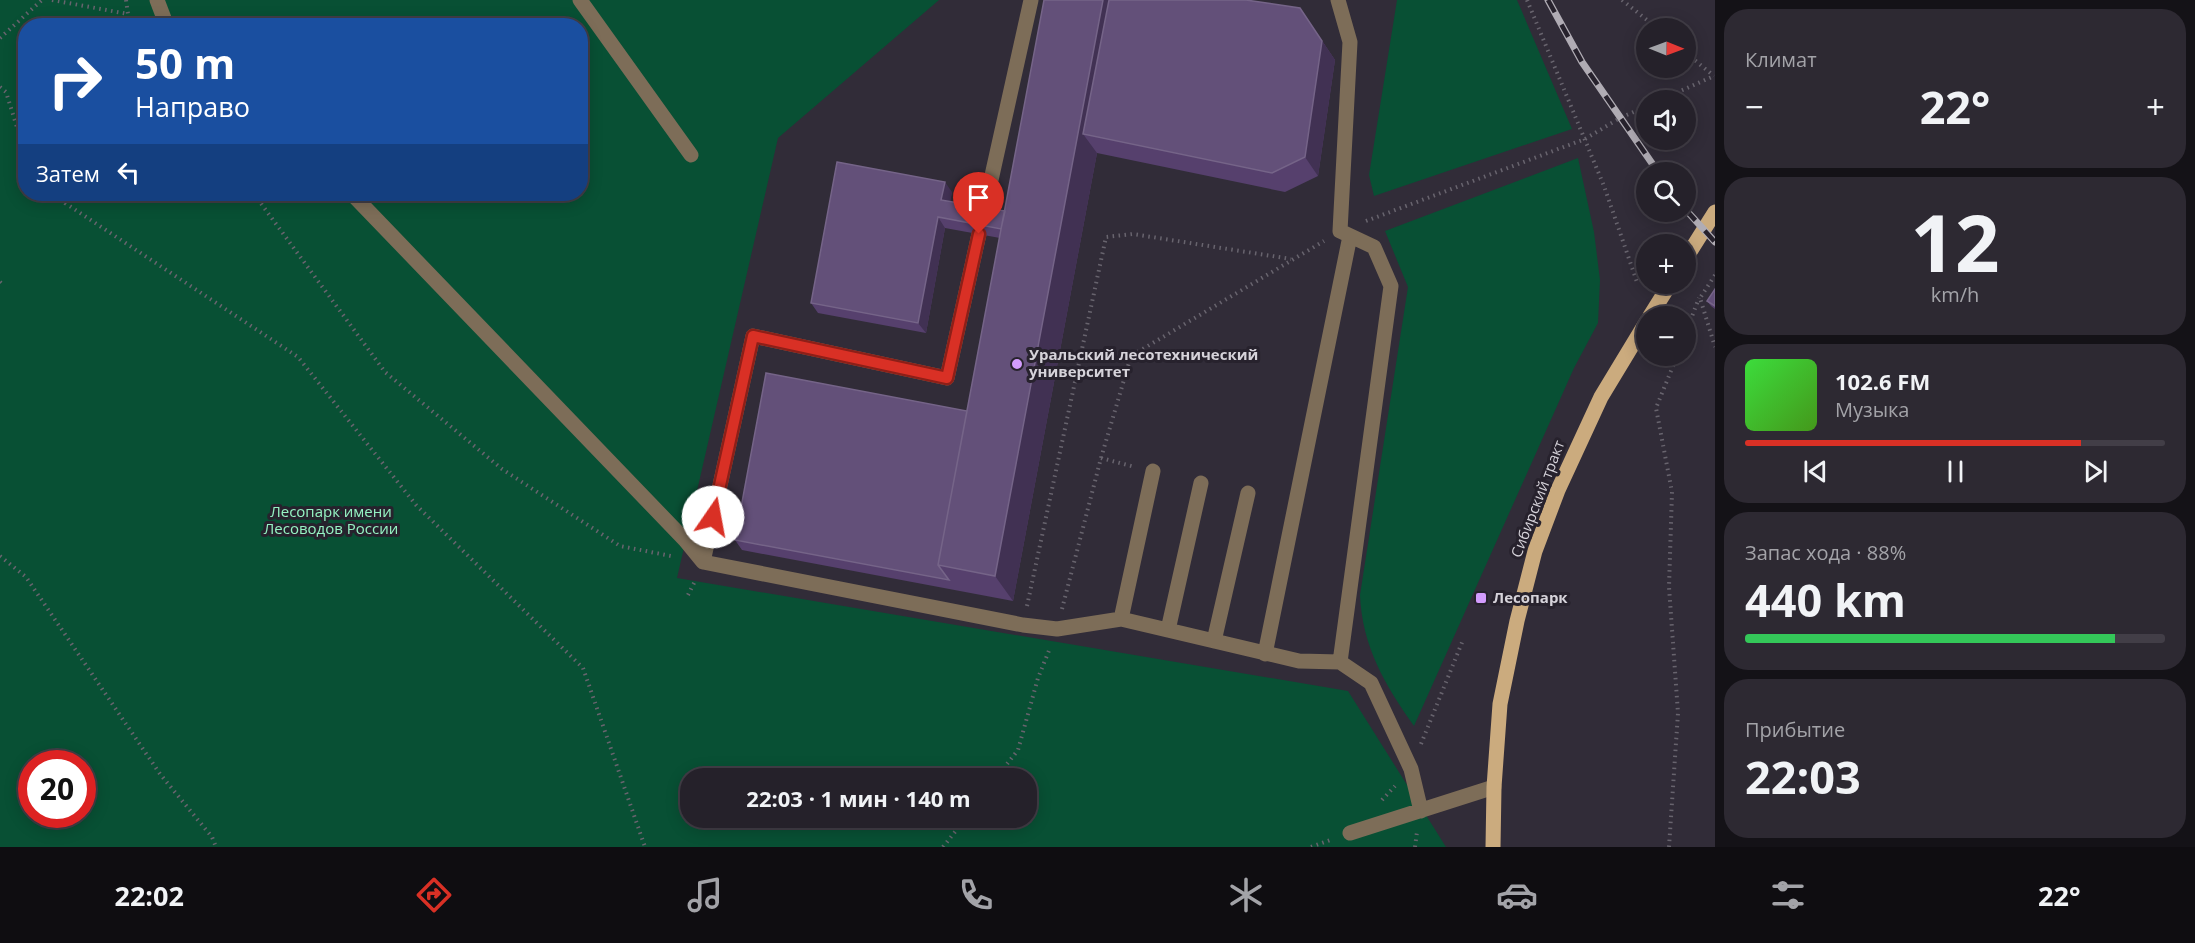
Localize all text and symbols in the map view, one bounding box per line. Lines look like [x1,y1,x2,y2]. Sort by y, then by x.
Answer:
north arrow [1636,18,1696,78]
map controls [1636,18,1696,366]
text: 50 m [135,34,235,91]
icon: right [36,42,114,120]
text: Климат [1745,46,1817,73]
text: 22° [1920,76,1990,137]
text: − [1745,84,1764,129]
text: + [2146,84,2165,129]
text: Направо [135,88,250,125]
button: sound [1636,90,1696,150]
icon: left [112,156,145,189]
text: Затем [36,158,100,188]
button: search [1636,162,1696,222]
pin [953,172,1004,234]
icon: arrive [962,181,995,214]
text: 12 [1910,189,2000,295]
button: + [1636,234,1696,294]
text: km/h [1931,281,1979,308]
button: − [1636,306,1696,366]
place label: Уральский лесотехнический университет [1029,344,1258,381]
marker: Уральский лесотехнический университет [1010,357,1024,371]
text: 102.6 FM [1835,366,1930,396]
text: Музыка [1835,396,1909,423]
street label: Сибирский тракт [1506,437,1569,560]
icon: previous [1799,455,1832,488]
icon: pause [1939,455,1972,488]
icon: next [2079,455,2112,488]
position arrow [681,485,745,549]
park label: Лесопарк имени Лесоводов России [264,501,398,538]
text: Запас хода · 88% [1745,539,1906,566]
text: 440 km [1745,569,1906,630]
place label: Лесопарк [1493,587,1568,607]
marker: Лесопарк [1474,591,1488,605]
text: Прибытие [1745,716,1845,743]
text: 22:03 [1745,746,1861,807]
speed limit sign: 20 [18,750,96,828]
text: 22:03 · 1 мин · 140 m [746,783,971,813]
icon: directions [413,874,455,916]
icon: music [684,874,726,916]
icon: phone [955,874,997,916]
icon: climate [1225,874,1267,916]
icon: car [1496,874,1538,916]
icon: filters [1767,874,1809,916]
text: 22:02 [114,877,184,914]
text: 22° [2038,877,2080,914]

